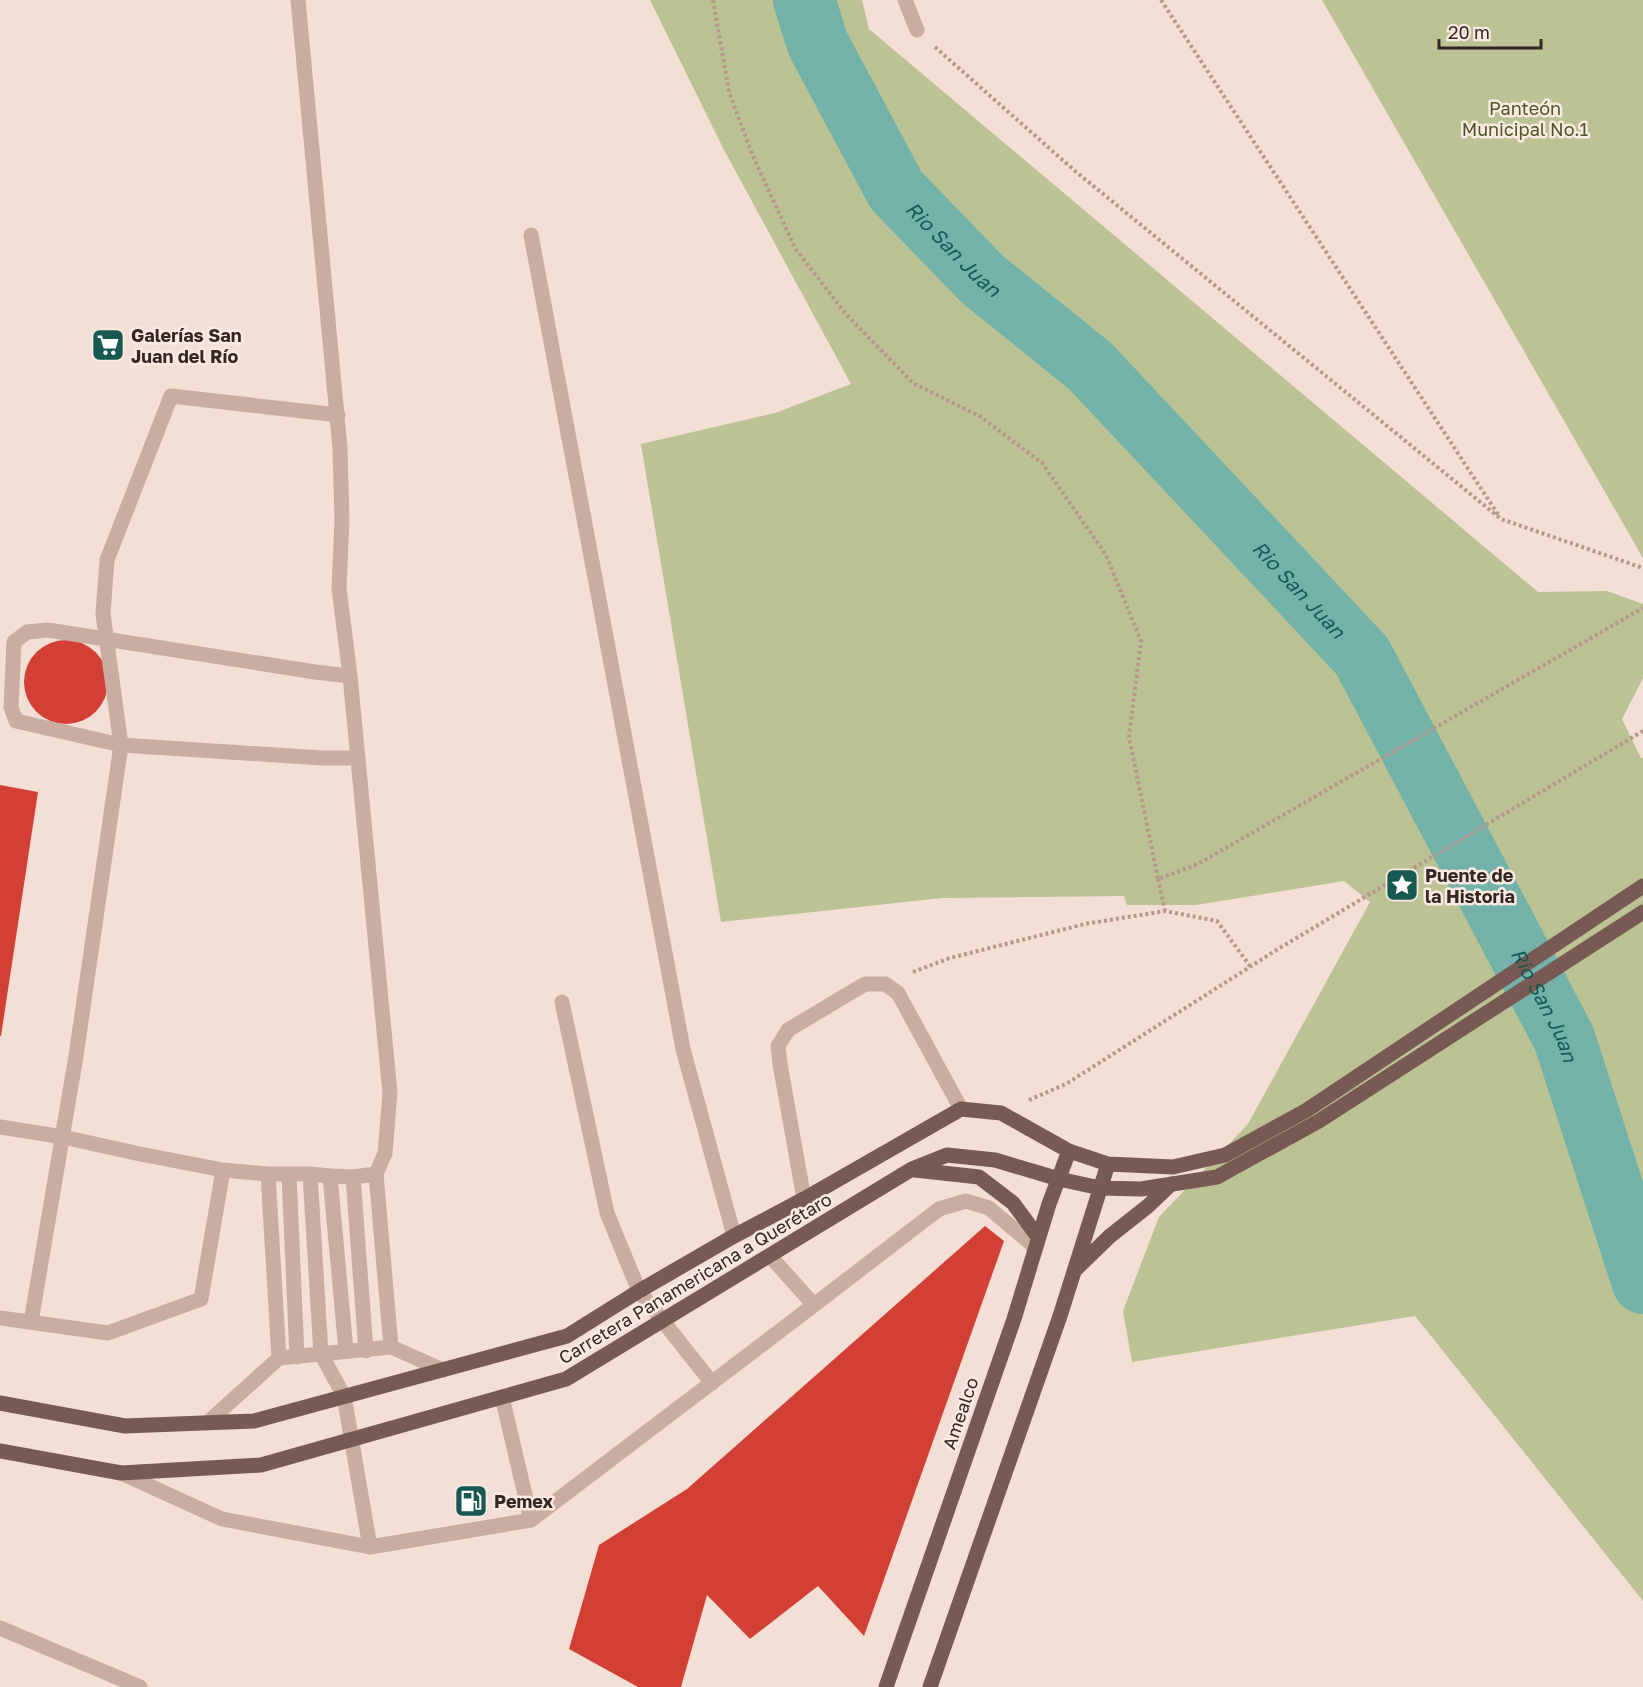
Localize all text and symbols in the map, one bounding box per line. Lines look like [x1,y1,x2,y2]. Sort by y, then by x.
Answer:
scale bar [1439,12,1541,50]
text: 20 m [1448,21,1490,43]
park label: Panteón Municipal No.1 [1462,97,1589,140]
water label: Rio San Juan [901,196,1006,302]
place label: Galerías San Juan del Río [131,324,242,367]
supermarket icon: Galerías San Juan del Río [90,327,126,363]
water label: Rio San Juan [1248,536,1351,643]
place label: Puente de la Historia [1425,864,1515,907]
place icon: Puente de la Historia [1384,867,1420,903]
water label: Rio San Juan [1507,944,1583,1065]
street label: Carretera Panamericana a Querétaro [555,1188,835,1368]
street label: Amealco [937,1374,983,1452]
fuel station icon: Pemex [453,1483,489,1519]
place label: Pemex [494,1490,554,1512]

